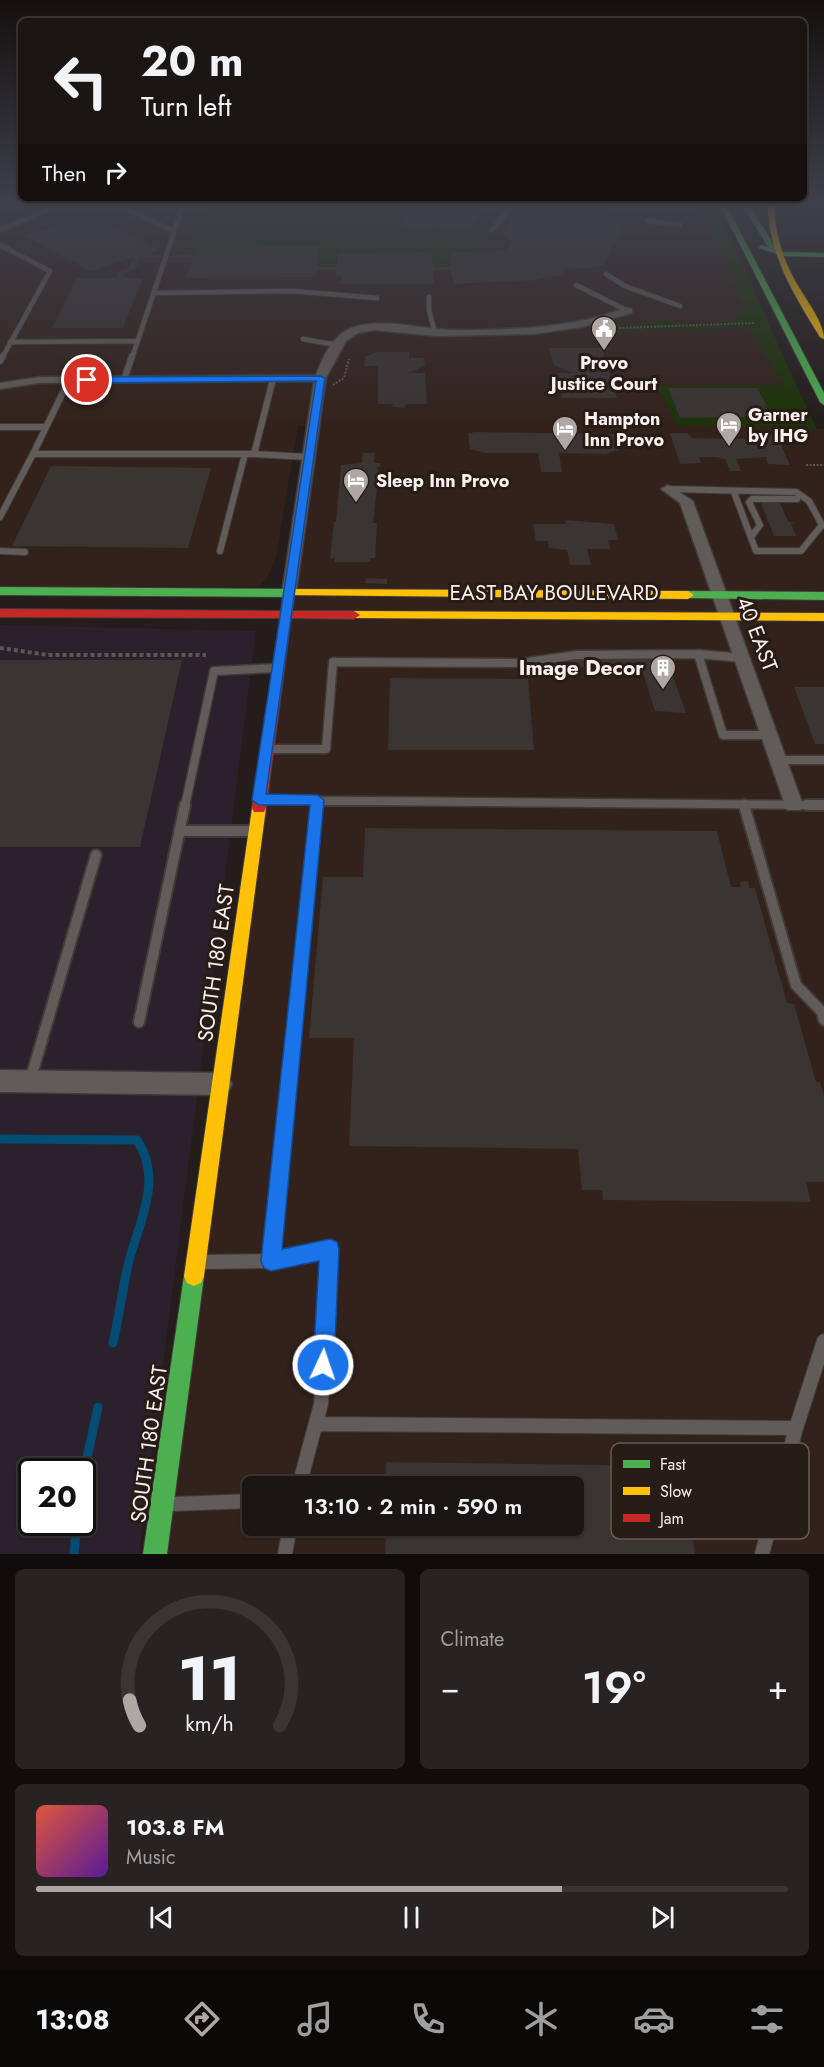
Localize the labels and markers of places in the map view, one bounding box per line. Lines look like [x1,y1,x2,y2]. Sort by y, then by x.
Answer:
public building icon: Provo Justice Court [589,314,619,352]
place label: Provo Justice Court [548,350,658,397]
pin [61,354,112,405]
place label: Garner by IHG [748,402,809,449]
place label: Hampton Inn Provo [584,406,664,453]
hotel icon: Garner by IHG [714,410,744,448]
hotel icon: Hampton Inn Provo [550,414,580,452]
hotel icon: Sleep Inn Provo [341,466,371,504]
place label: Sleep Inn Provo [376,468,510,494]
place label: Image Decor [519,653,644,683]
building icon: Image Decor [648,653,678,691]

